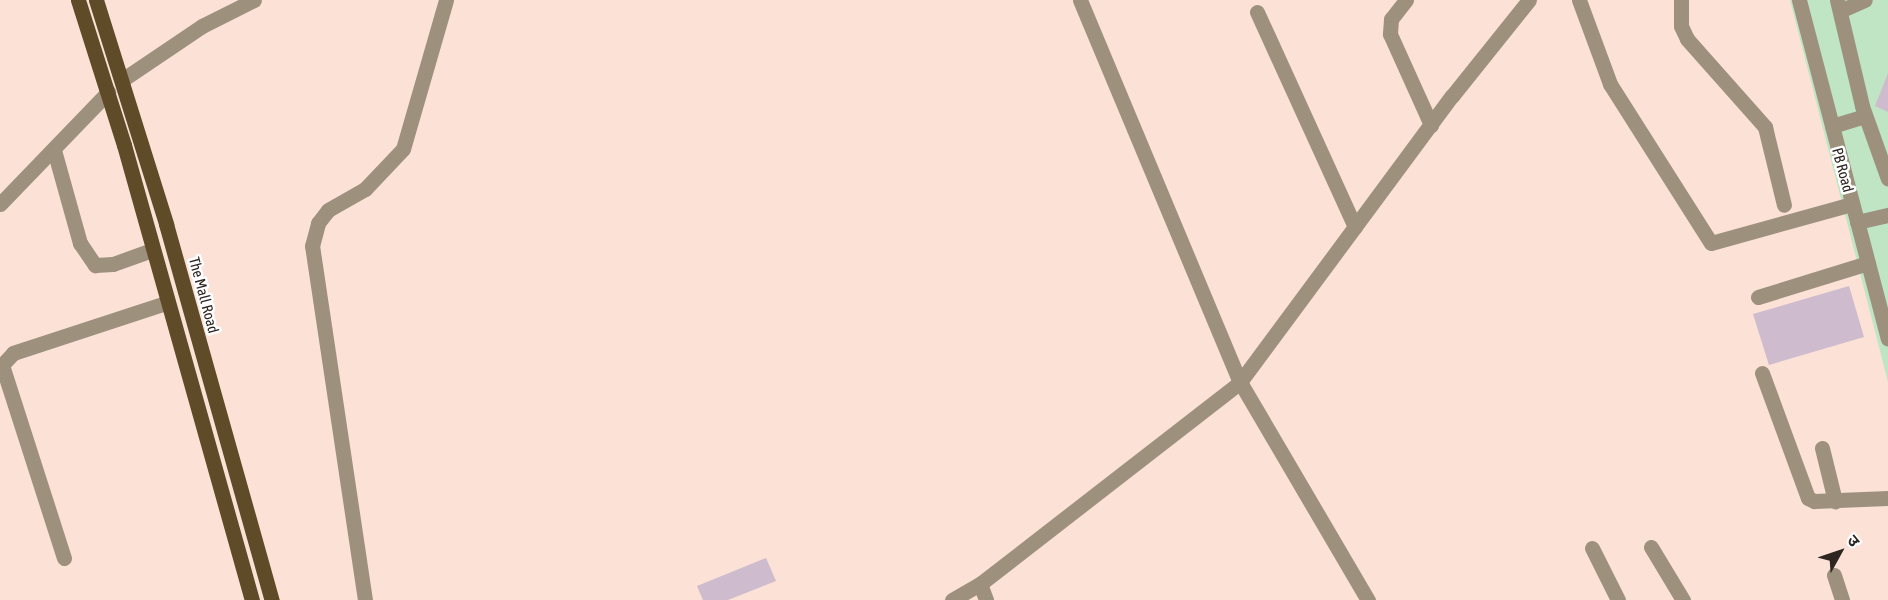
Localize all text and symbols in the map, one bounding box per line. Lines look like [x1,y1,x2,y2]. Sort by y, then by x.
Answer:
street label: PB Road [1828,146,1858,194]
street label: The Mall Road [185,255,223,335]
north arrow [1810,522,1870,582]
text: उ [1844,531,1864,550]

